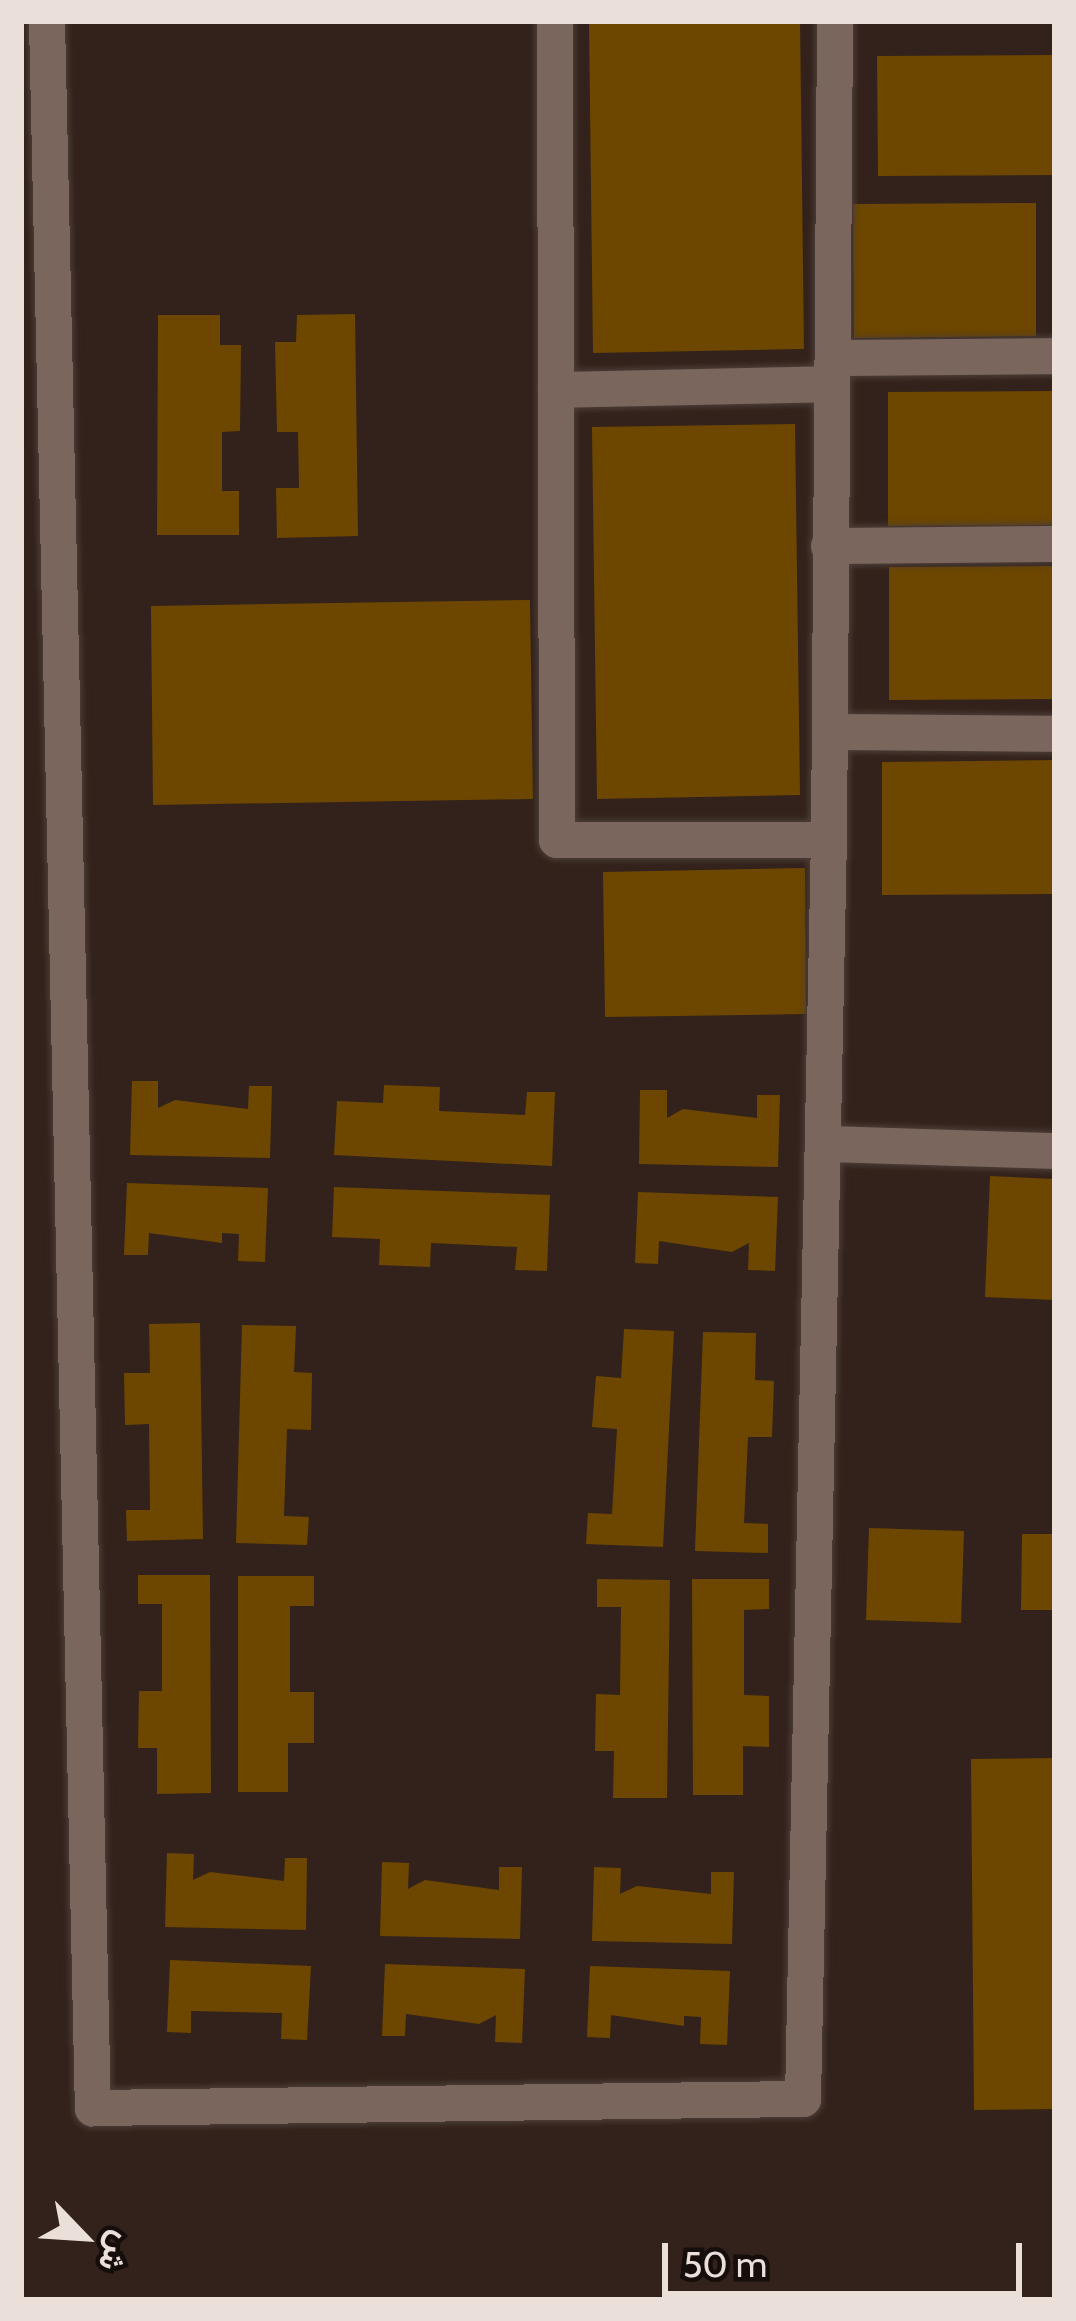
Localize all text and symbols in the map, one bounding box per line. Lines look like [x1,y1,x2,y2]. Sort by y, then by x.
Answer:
north arrow [24,2177,144,2297]
scale bar [668,2219,1028,2293]
text: ش [90,2226,143,2279]
text: 50 m [683,2242,767,2286]

